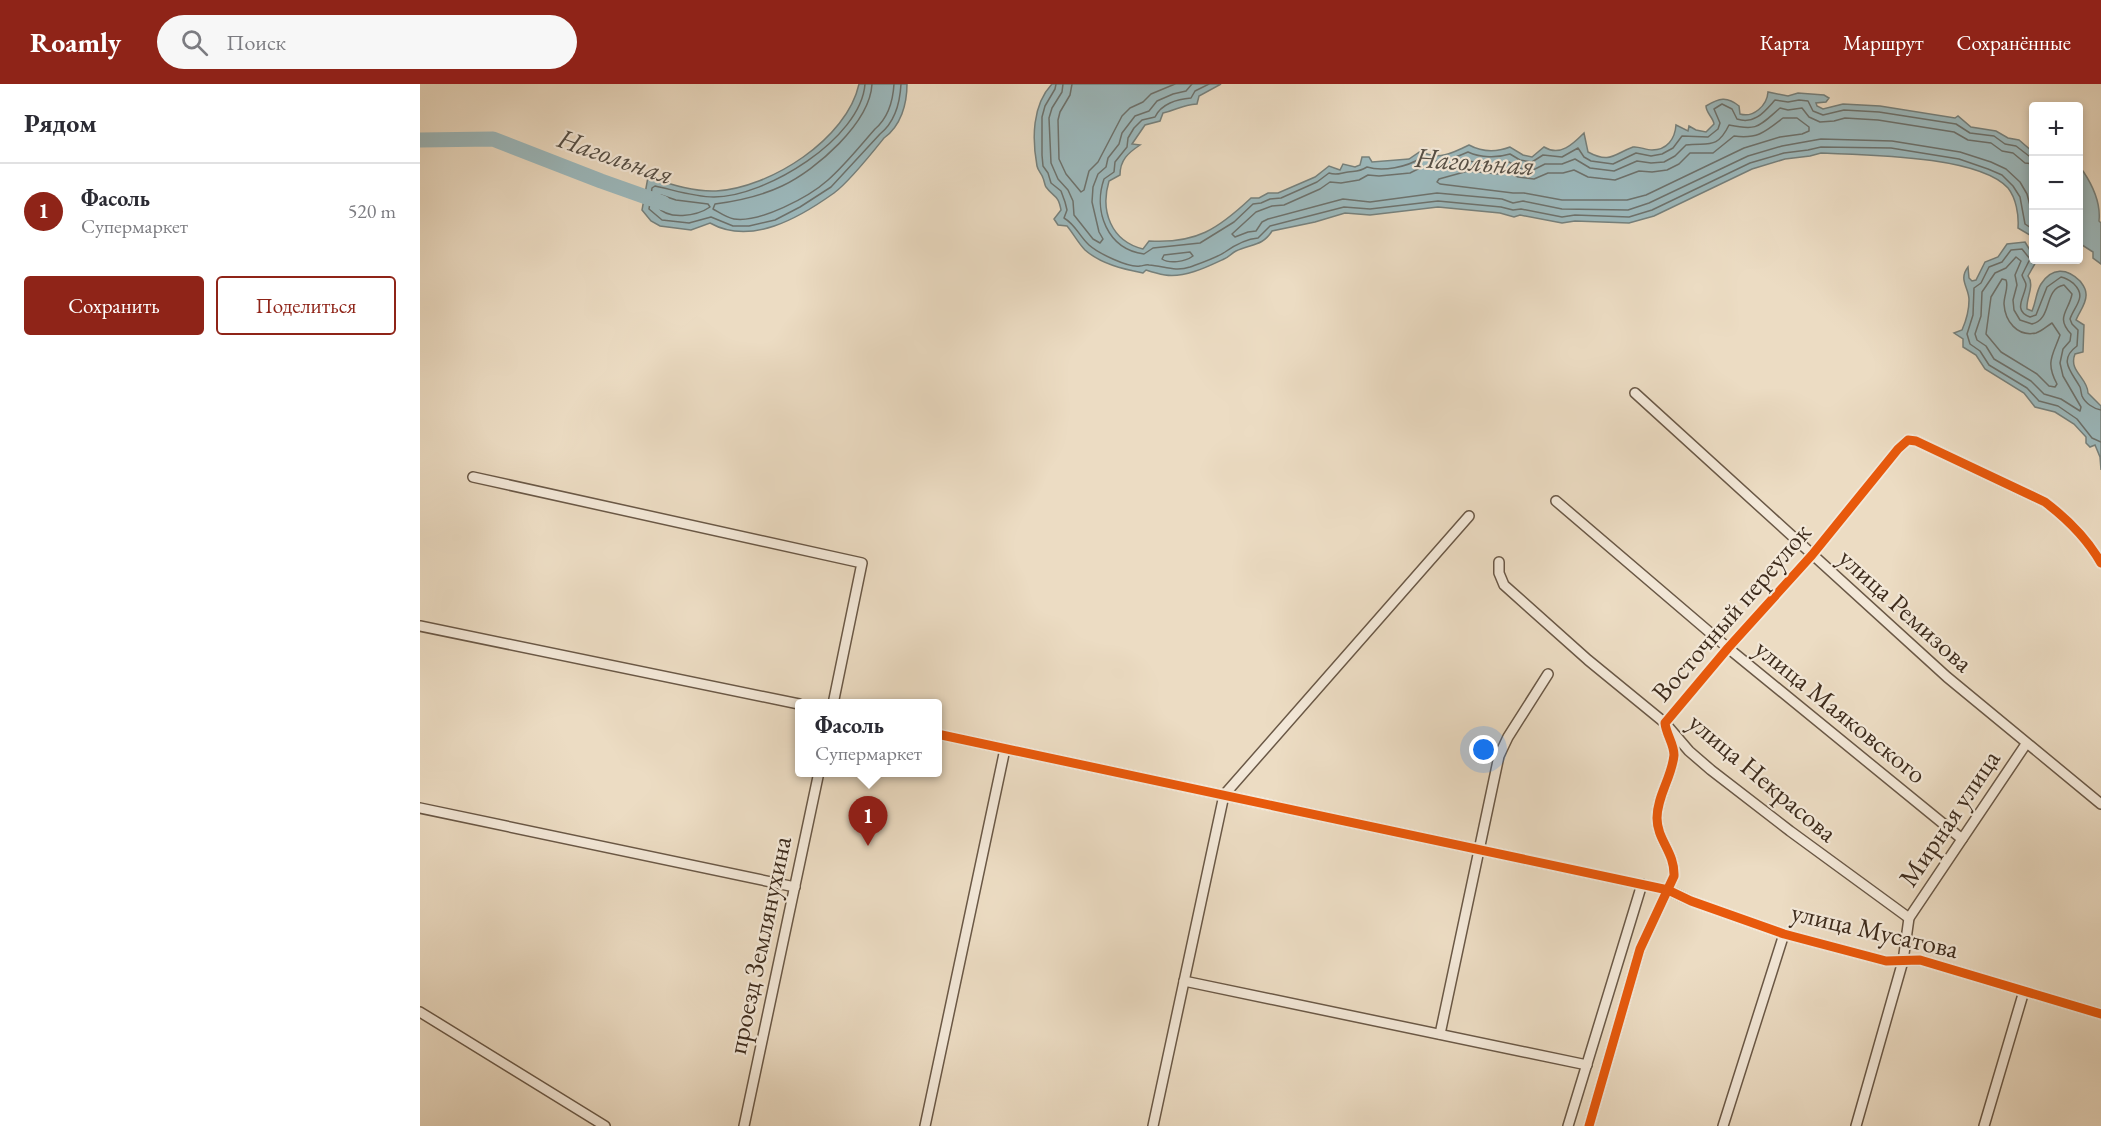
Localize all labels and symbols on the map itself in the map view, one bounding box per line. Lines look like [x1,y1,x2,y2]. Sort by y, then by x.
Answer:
water label: Нагольная [552,119,679,193]
water label: Нагольная [1413,139,1536,183]
street label: Восточный переулок [1644,515,1818,709]
street label: улица Ремизова [1831,540,1981,680]
street label: улица Маяковского [1748,631,1934,791]
street label: улица Некрасова [1681,704,1845,850]
your location [1469,735,1498,764]
street label: Мирная улица [1890,743,2008,893]
pin: 1 [848,796,888,846]
street label: проезд Землянухина [719,833,799,1057]
street label: улица Мусатова [1788,894,1962,966]

